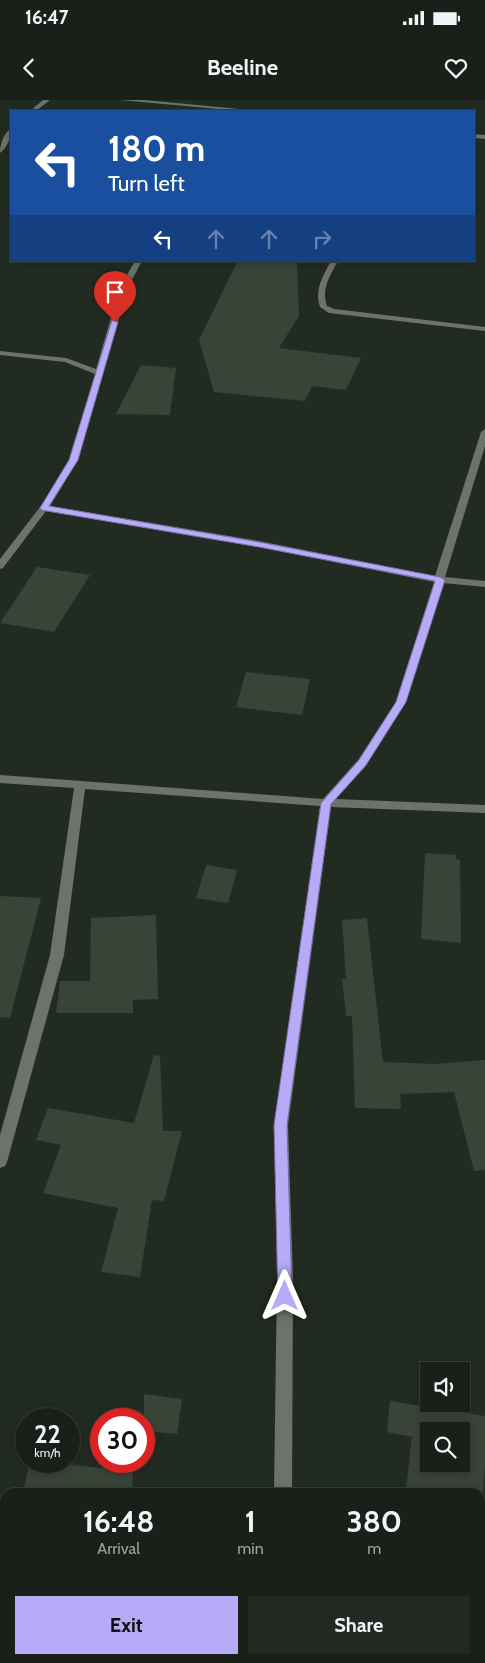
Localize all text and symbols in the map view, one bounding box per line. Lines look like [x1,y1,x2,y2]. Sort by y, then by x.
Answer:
text: 16:47 [25,6,68,29]
icon: back [15,54,43,82]
text: Beeline [207,54,278,81]
icon: heart [442,54,470,82]
text: 180 m [108,127,205,170]
icon: left [25,130,90,195]
text: Turn left [108,170,185,197]
icon: left [149,225,177,253]
icon: ahead [202,225,230,253]
icon: ahead [255,225,283,253]
icon: right [308,225,336,253]
pin [94,271,136,322]
icon: arrive [101,278,129,306]
position arrow [258,1269,310,1321]
map controls [420,1362,470,1472]
button: sound [420,1362,470,1412]
speed limit sign: 30 [90,1408,155,1473]
text: 22 [34,1419,61,1449]
button: search [420,1422,470,1472]
text: km/h [34,1445,61,1460]
text: 16:48 [83,1503,154,1540]
text: 1 [245,1503,256,1540]
text: 380 [347,1503,402,1540]
text: Arrival [97,1539,140,1558]
text: min [237,1539,264,1558]
text: m [367,1539,381,1558]
button: Exit [15,1596,238,1654]
button: Share [248,1596,470,1654]

